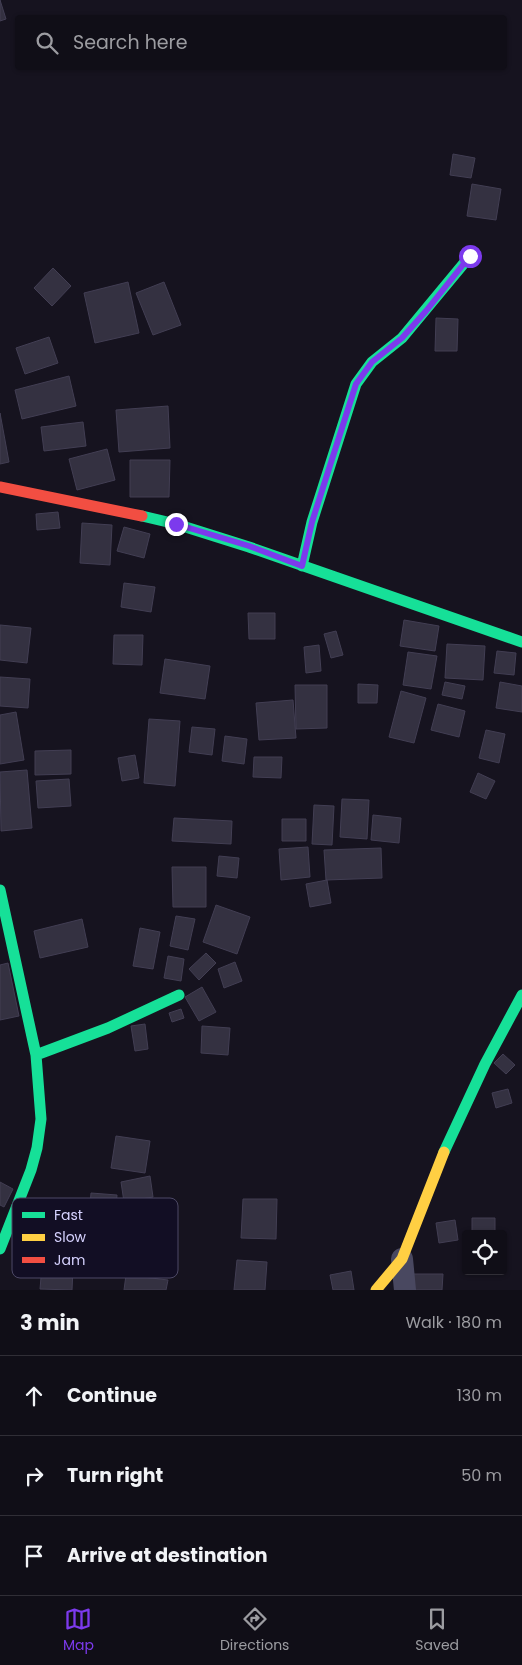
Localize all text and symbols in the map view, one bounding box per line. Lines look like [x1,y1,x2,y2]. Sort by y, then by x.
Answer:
search box [15,15,507,70]
icon: search [33,29,61,57]
text: Search here [73,29,187,56]
route start [459,245,482,268]
route end [165,513,188,536]
legend [12,1198,178,1278]
text: Fast [54,1205,83,1225]
text: Slow [54,1227,87,1247]
map controls [462,1230,507,1275]
button: locate [462,1230,507,1275]
text: Jam [54,1250,85,1270]
text: 3 min [20,1308,80,1337]
text: Walk · 180 m [405,1311,502,1334]
icon: ahead [20,1382,48,1410]
text: Continue [67,1382,157,1409]
text: 130 m [457,1384,502,1407]
icon: right [20,1462,48,1490]
text: Turn right [67,1462,163,1489]
text: 50 m [461,1464,502,1487]
icon: arrive [20,1542,48,1570]
text: Arrive at destination [67,1542,268,1569]
tab: Map [63,1605,94,1656]
tab: Directions [220,1605,289,1656]
tab: Saved [415,1605,459,1656]

